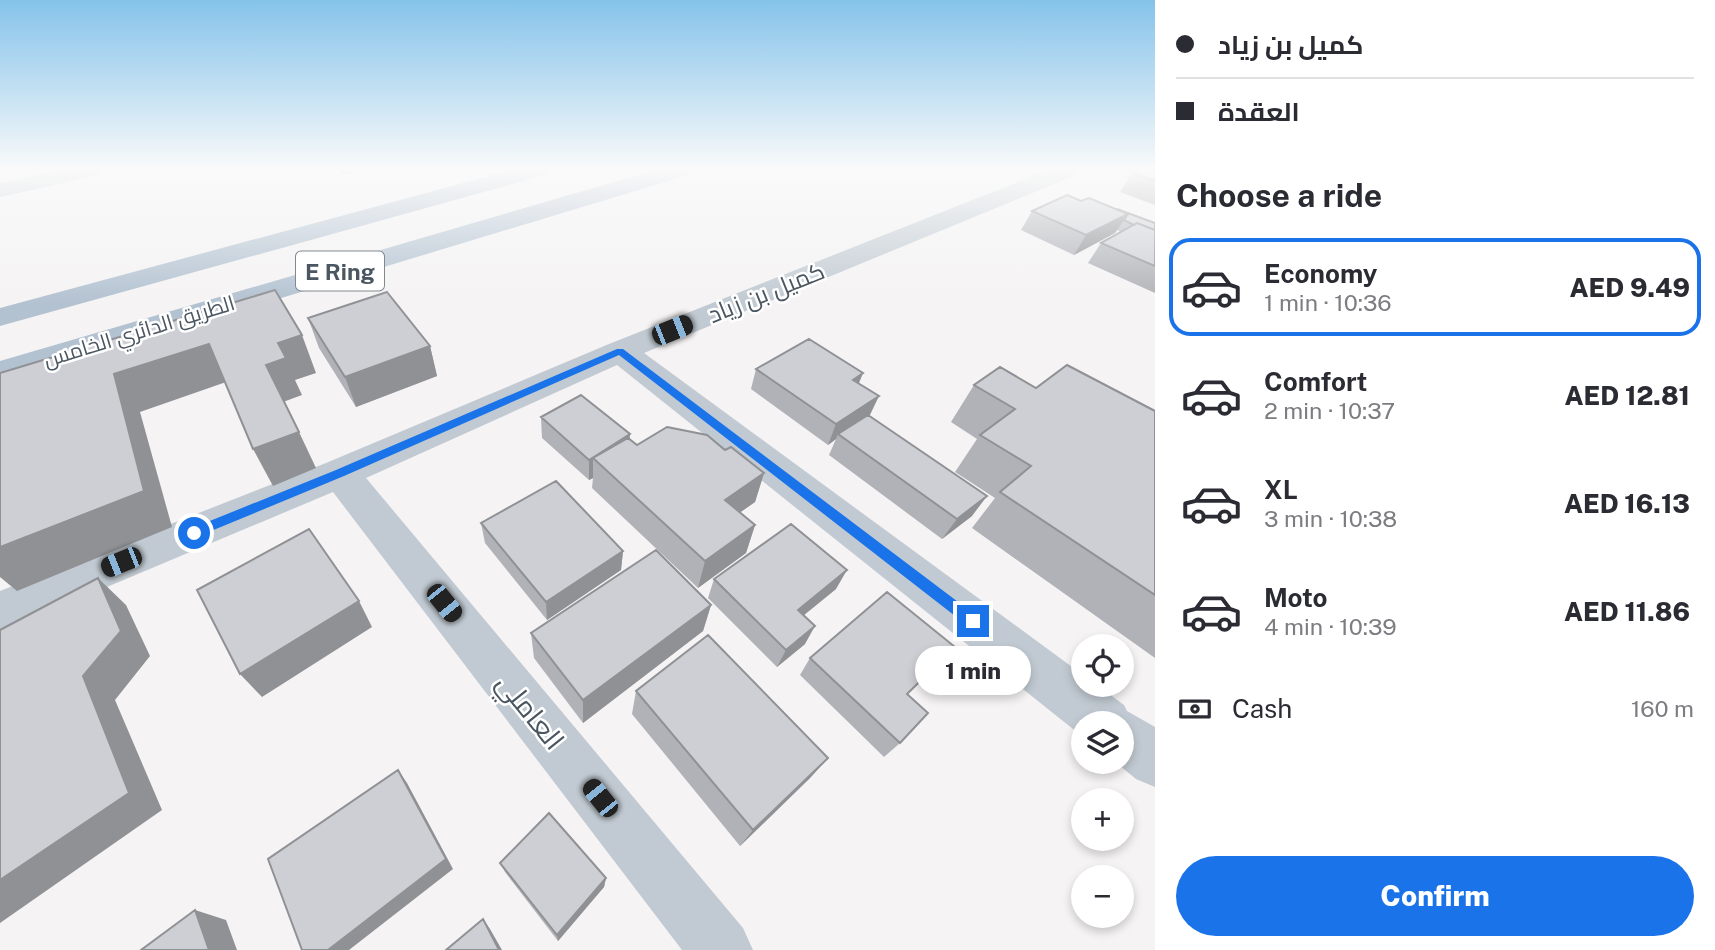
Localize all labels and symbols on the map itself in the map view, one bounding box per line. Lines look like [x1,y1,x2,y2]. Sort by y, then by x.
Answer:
road number: E Ring [296,252,384,290]
street label: كميل بن زياد [704,256,829,329]
street label: الطريق الدائري الخامس [40,290,239,376]
car [649,312,696,348]
route start [178,517,210,549]
car [98,544,145,580]
car [423,580,466,626]
route end [957,605,989,637]
callout: 1 min [915,646,1031,694]
street label: العاملي [486,666,572,760]
car [579,775,622,821]

